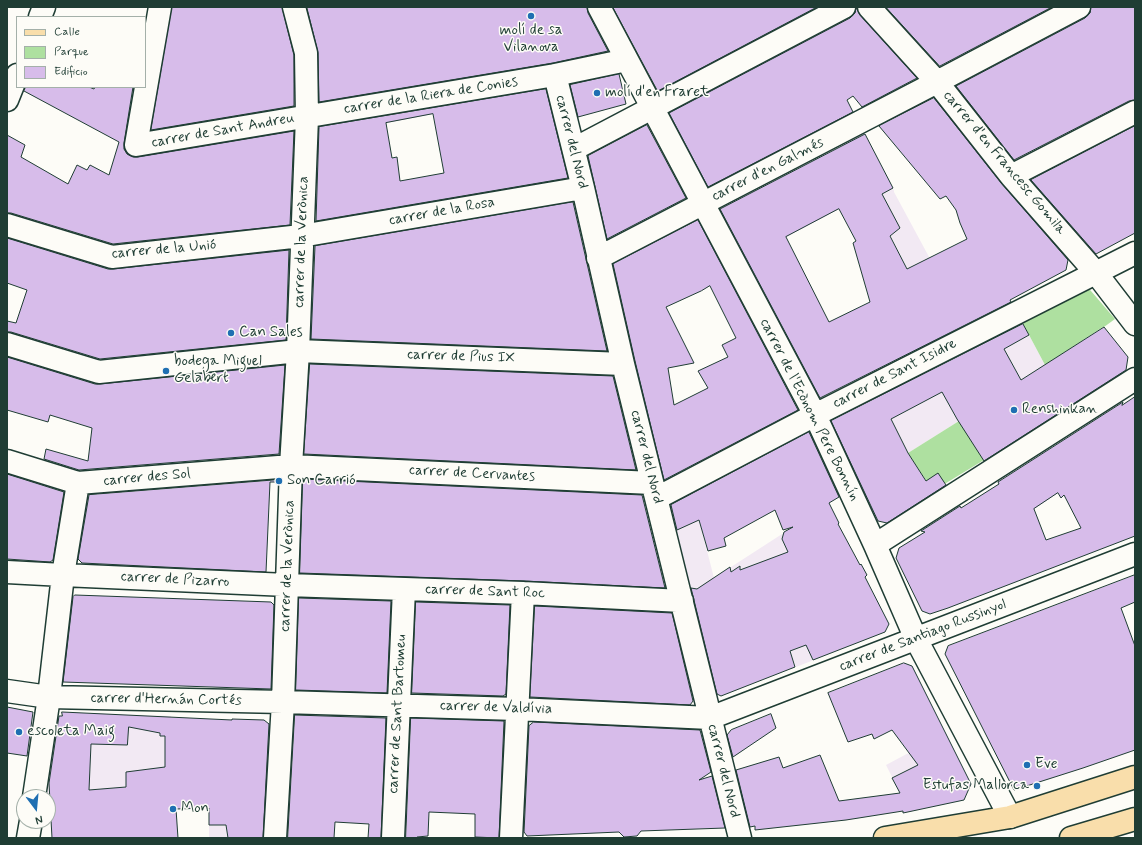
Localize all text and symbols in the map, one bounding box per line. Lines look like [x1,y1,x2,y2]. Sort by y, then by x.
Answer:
marker: molí de sa Vilanova [526,11,536,21]
legend [16,16,146,88]
place label: molí de sa Vilanova [500,22,562,57]
text: Calle [54,24,80,40]
text: Parque [54,44,89,60]
text: Edificio [54,64,88,80]
street label: carrer de la Riera de Conies [343,73,519,119]
place label: molí d'en Fraret [605,84,709,102]
street label: carrer d'en Francesc Gomila [939,87,1069,239]
marker: molí d'en Fraret [592,88,602,98]
street label: carrer del Nord [551,93,591,191]
street label: carrer de Sant Andreu [150,110,296,152]
street label: carrer d'en Galmés [709,134,827,206]
street label: carrer de la Verònica [291,176,313,308]
street label: carrer de la Rosa [388,194,496,230]
street label: carrer de la Unió [111,236,217,264]
street label: carrer de l'Ecònom Pere Bonnín [755,316,863,504]
place label: Can Sales [239,324,303,342]
marker: Can Sales [226,328,236,338]
street label: carrer de Sant Isidre [830,335,960,413]
street label: carrer de Pius IX [407,346,515,368]
place label: bodega Miguel Gelabert [174,353,262,388]
marker: bodega Miguel Gelabert [161,366,171,376]
place label: Renshinkan [1022,401,1098,419]
marker: Renshinkan [1009,405,1019,415]
street label: carrer del Nord [626,408,666,506]
street label: carrer de Cervantes [409,462,535,486]
street label: carrer des Sol [103,465,191,491]
place label: Son Carrió [287,472,356,490]
marker: Son Carrió [274,476,284,486]
street label: carrer de la Verònica [277,500,299,632]
street label: carrer de Pizarro [120,568,230,592]
street label: carrer de Sant Roc [425,581,545,603]
street label: carrer de Santiago Russinyol [837,596,1009,676]
street label: carrer de Sant Bartomeu [385,634,411,794]
street label: carrer d'Hernán Cortés [90,690,242,710]
street label: carrer de Valdívia [439,697,553,719]
street label: carrer del Nord [703,722,743,820]
place label: escoleta Maig [27,723,115,741]
marker: escoleta Maig [14,727,24,737]
place label: Eve [1035,756,1057,774]
marker: Eve [1022,760,1032,770]
place label: Estufas Mallorca [923,777,1029,795]
marker: Estufas Mallorca [1032,781,1042,791]
north arrow [16,789,56,829]
place label: Mon [181,800,209,818]
marker: Mon [168,804,178,814]
text: N [34,812,44,827]

